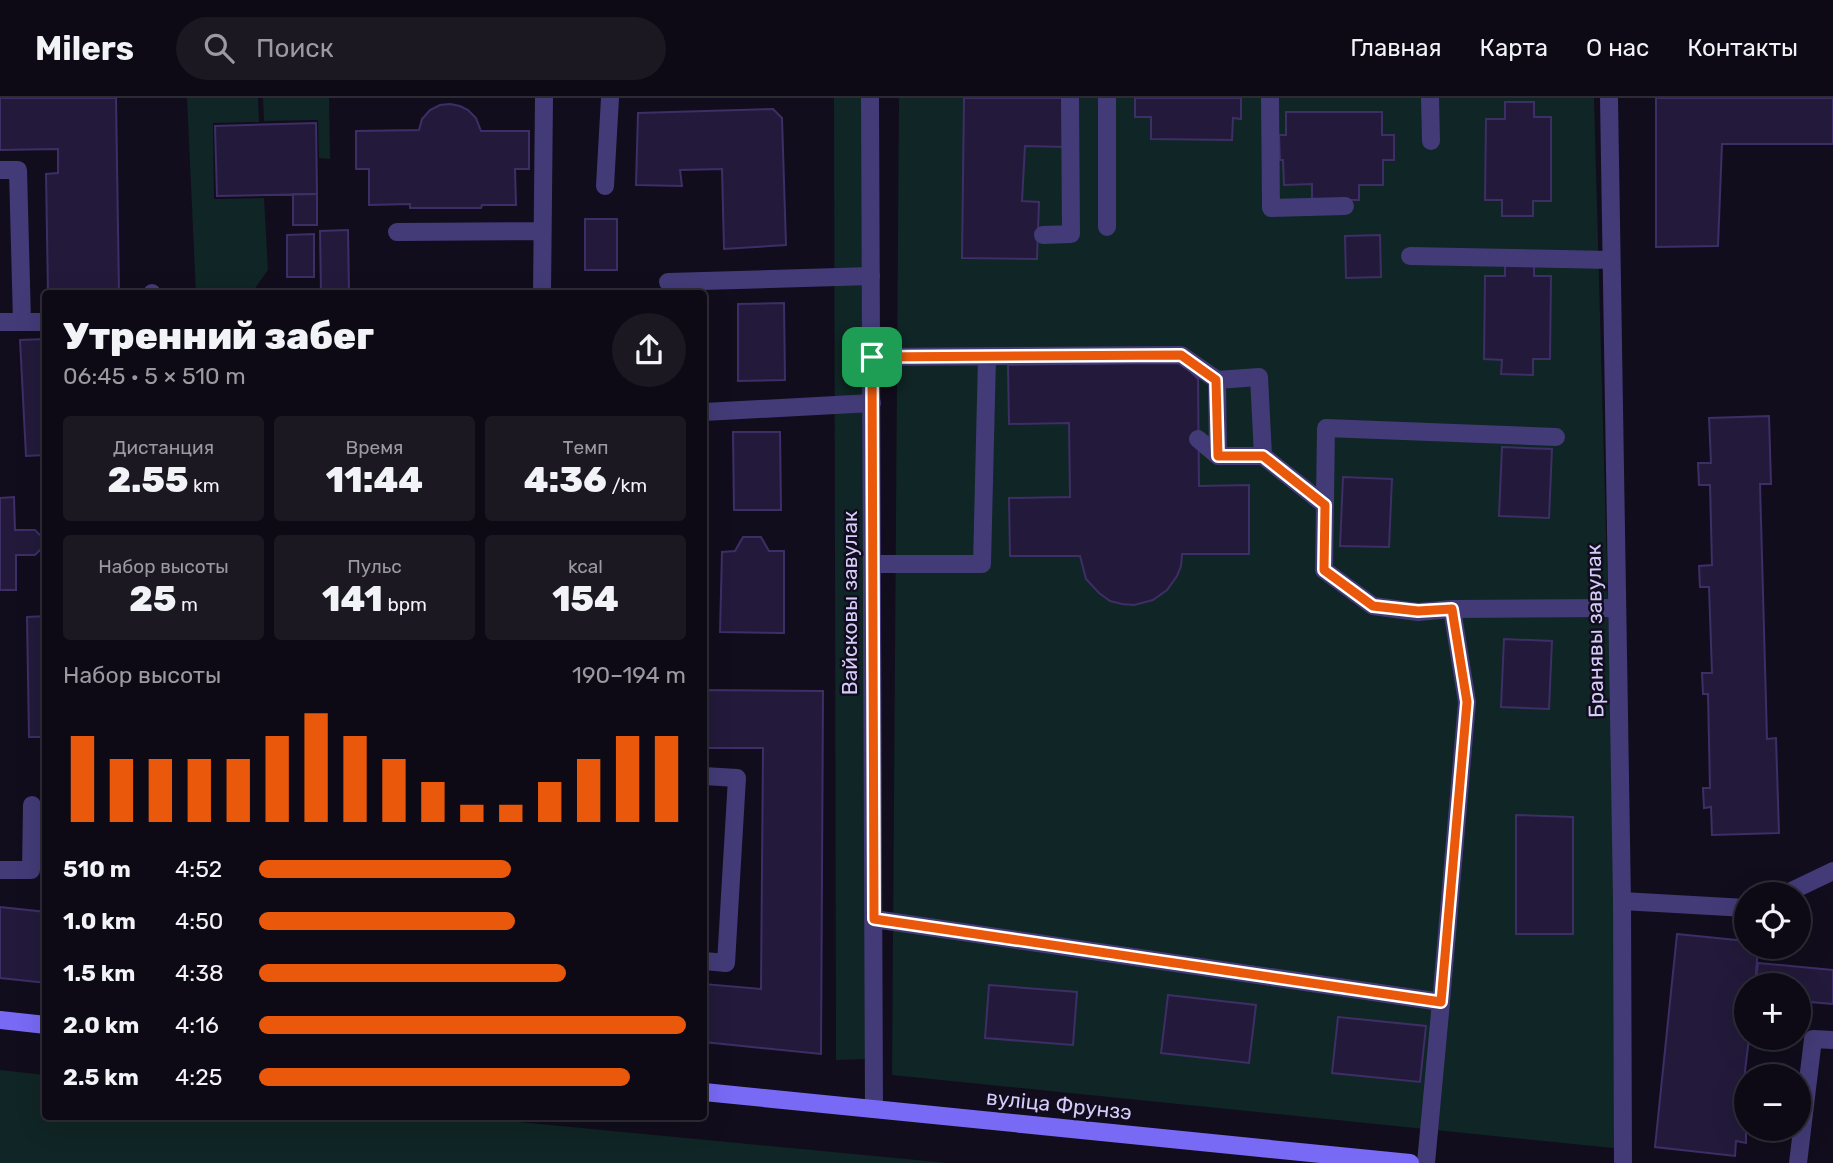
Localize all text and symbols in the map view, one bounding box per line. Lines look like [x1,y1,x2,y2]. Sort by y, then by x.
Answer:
search box [176,17,666,80]
text: Milers [35,29,134,68]
icon: search [200,29,238,67]
text: Поиск [256,33,334,64]
text: Главная [1350,34,1442,62]
text: Карта [1480,34,1548,62]
text: О нас [1586,34,1649,62]
text: Контакты [1687,34,1798,62]
text: Утренний забег [63,313,374,359]
button: share [612,313,686,387]
pin [842,327,902,387]
icon: arrive [853,338,891,376]
text: 06:45 · 5 × 510 m [63,362,246,390]
text: Дистанция [113,436,214,459]
text: Время [346,436,403,459]
text: Темп [563,436,608,459]
text: 2.55 [107,459,188,501]
text: 11:44 [326,459,423,501]
text: 4:36 [524,459,607,501]
text: km [188,474,220,497]
text: /km [607,474,647,497]
street label: Вайсковы завулак [837,511,862,695]
street label: Бранявы завулак [1580,544,1609,718]
text: Набор высоты [98,555,229,578]
text: Пульс [347,555,402,578]
text: kcal [568,555,603,578]
text: 25 [129,578,176,620]
text: 141 [322,578,383,620]
text: 154 [552,578,619,620]
text: m [176,593,198,616]
text: bpm [383,593,427,616]
text: Набор высоты [63,661,221,689]
text: 190–194 m [572,661,686,689]
text: 510 m [63,855,131,883]
text: 4:52 [175,855,222,883]
map controls [1734,882,1811,1141]
button: locate [1734,882,1811,959]
text: 1.0 km [63,907,136,935]
text: 4:50 [175,907,223,935]
text: 1.5 km [63,959,135,987]
text: 4:38 [175,959,224,987]
button: + [1734,973,1811,1050]
text: 2.0 km [63,1011,139,1039]
text: 4:16 [175,1011,219,1039]
text: 2.5 km [63,1063,139,1091]
text: 4:25 [175,1063,222,1091]
button: − [1734,1064,1811,1141]
street label: вуліца Фрунзэ [985,1084,1133,1125]

